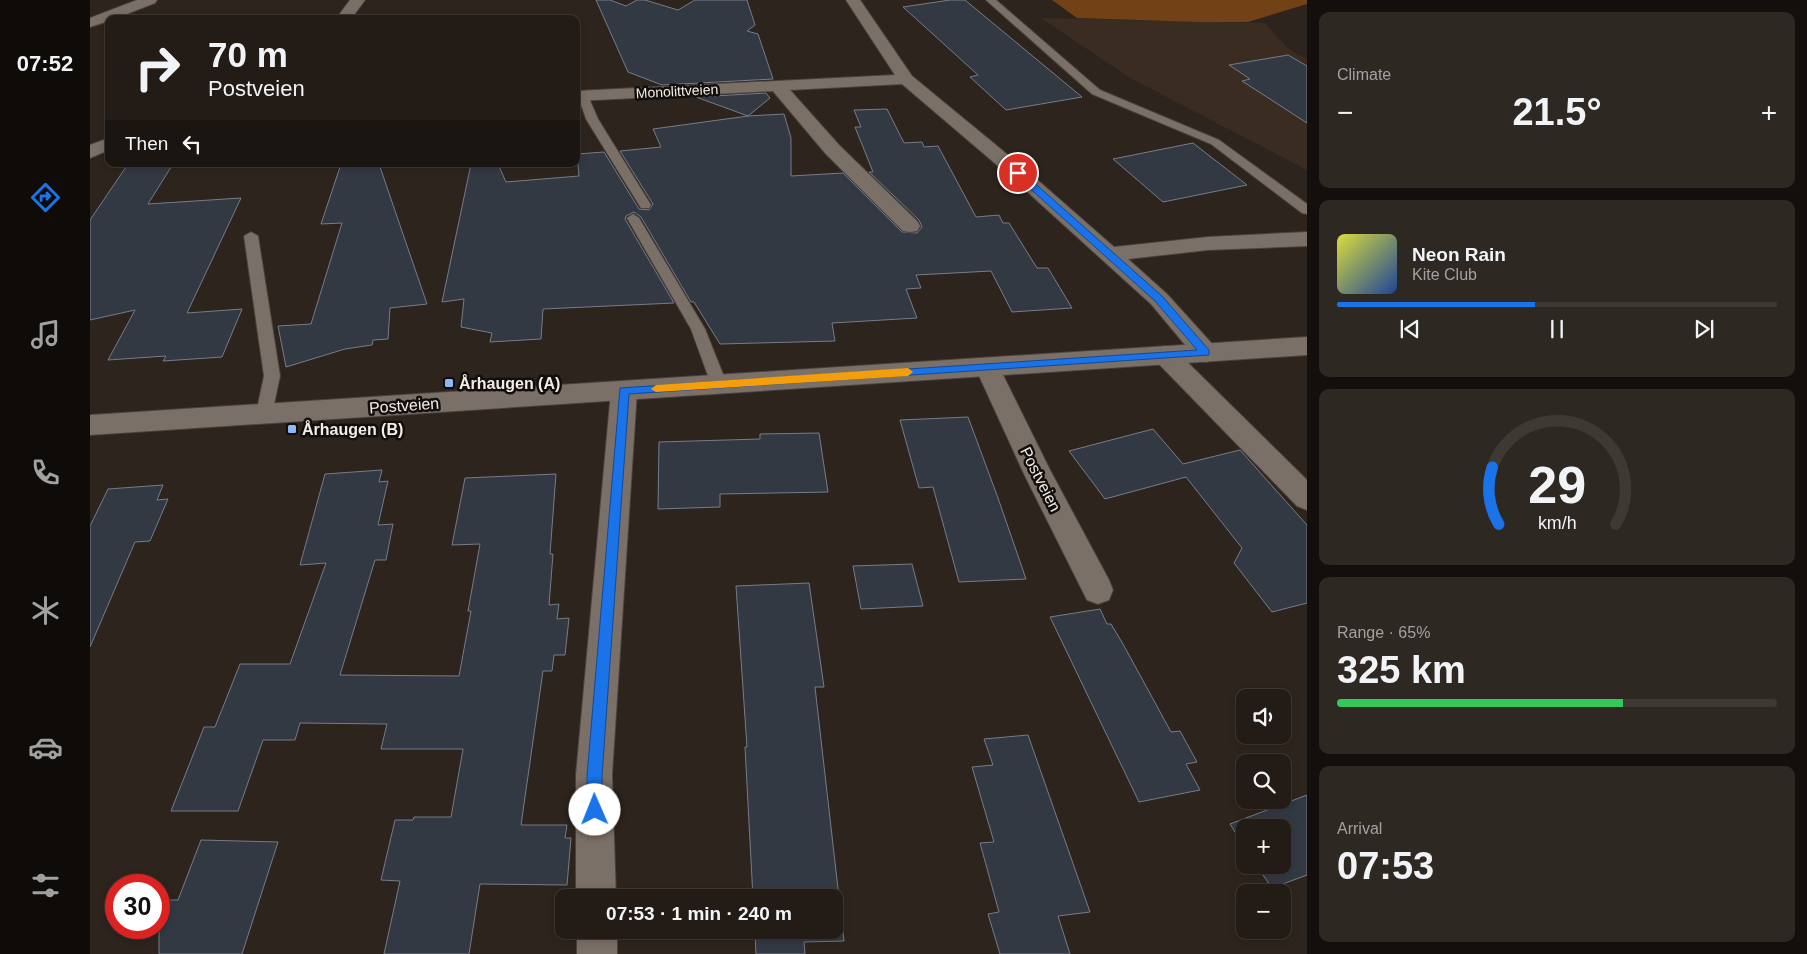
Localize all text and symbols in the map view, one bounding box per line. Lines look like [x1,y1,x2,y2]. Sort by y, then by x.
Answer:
icon: right [125,35,190,100]
text: 70 m [208,35,288,74]
text: 07:52 [17,51,73,76]
text: Climate [1337,66,1391,83]
text: Postveien [208,76,305,101]
street label: Monolittveien [635,81,719,101]
text: 21.5° [1512,91,1602,133]
text: − [1337,97,1353,128]
text: + [1761,97,1777,128]
icon: left [178,130,206,158]
text: Then [125,133,168,154]
pin [997,152,1039,194]
icon: arrive [1004,159,1032,187]
icon: directions [28,180,63,215]
text: Neon Rain [1412,244,1506,265]
text: Kite Club [1412,266,1477,283]
icon: previous [1396,315,1424,343]
icon: pause [1543,315,1571,343]
icon: next [1690,315,1718,343]
icon: music [28,317,63,352]
place label: Århaugen (A) [459,374,560,392]
marker: Århaugen (A) [443,377,455,389]
street label: Postveien [368,395,440,416]
place label: Århaugen (B) [302,420,403,438]
marker: Århaugen (B) [286,423,298,435]
street label: Postveien [1017,444,1064,514]
icon: phone [28,455,63,490]
text: 29 [1528,456,1586,514]
text: km/h [1538,513,1576,533]
icon: climate [28,593,63,628]
text: Range · 65% [1337,624,1430,641]
text: 325 km [1337,649,1466,691]
map controls [1236,689,1291,939]
button: sound [1236,689,1291,744]
icon: car [28,730,63,765]
button: search [1236,754,1291,809]
position arrow [568,783,620,835]
button: + [1236,819,1291,874]
text: Arrival [1337,820,1382,837]
text: 07:53 [1337,845,1434,887]
icon: filters [28,868,63,903]
speed limit sign: 30 [105,874,170,939]
button: − [1236,884,1291,939]
text: 07:53 · 1 min · 240 m [606,903,792,924]

